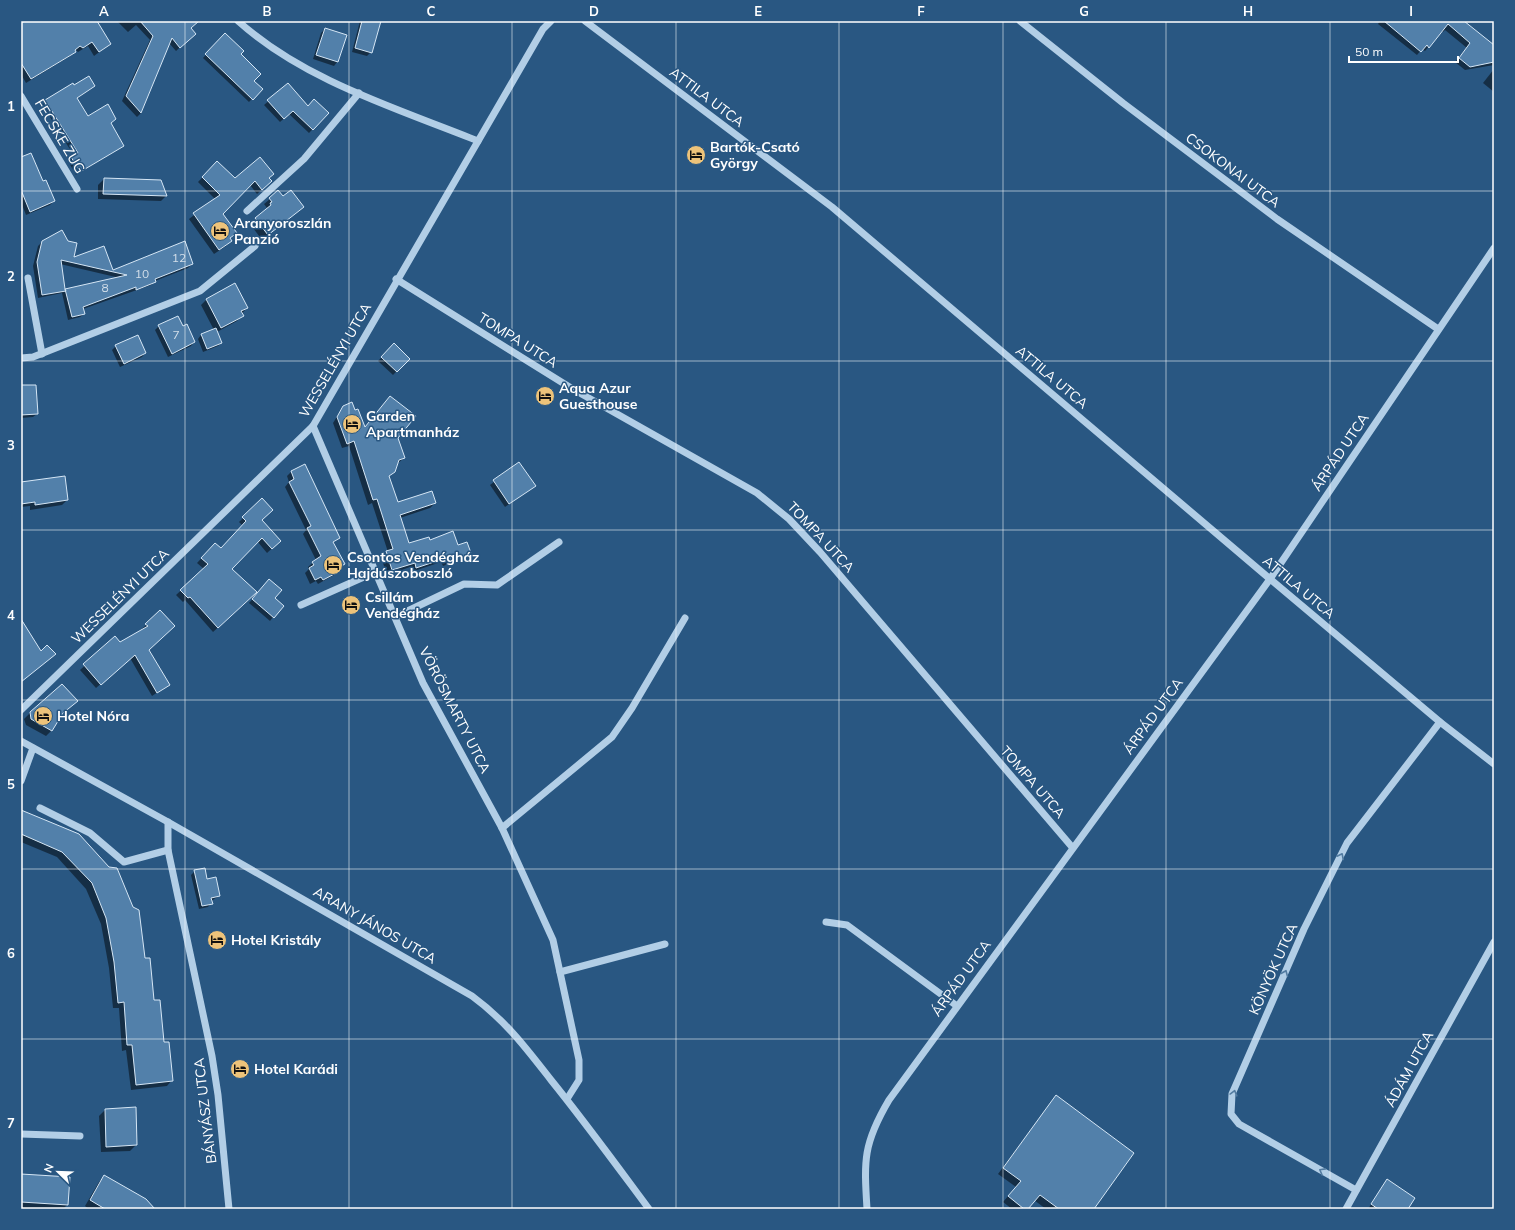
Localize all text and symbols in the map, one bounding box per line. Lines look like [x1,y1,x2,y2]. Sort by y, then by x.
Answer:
text: A [99,3,109,19]
text: B [263,3,272,19]
text: C [427,3,436,19]
text: D [589,3,599,19]
text: E [754,3,762,19]
text: F [917,3,925,19]
text: G [1079,3,1089,19]
text: H [1243,3,1253,19]
text: I [1409,3,1413,19]
scale bar [1349,38,1458,64]
text: 50 m [1355,44,1383,59]
street label: ATTILA UTCA [666,63,748,131]
street label: FECSKE ZUG [31,95,89,177]
text: 1 [7,98,15,114]
street label: CSOKONAI UTCA [1182,129,1284,212]
place label: Bartók-Csató György [710,138,800,172]
hotel icon: Bartók-Csató György [685,144,707,166]
place label: Aranyoroszlán Panzió [234,214,332,248]
hotel icon: Aranyoroszlán Panzió [209,220,231,242]
house number: 12 [172,250,186,265]
house number: 10 [135,266,149,281]
text: 2 [7,268,15,284]
house number: 8 [101,280,109,295]
street label: WESSELÉNYI UTCA [295,299,375,420]
street label: TOMPA UTCA [475,308,562,372]
house number: 7 [172,327,180,342]
street label: ATTILA UTCA [1012,342,1092,413]
place label: Aqua Azur Guesthouse [559,379,638,413]
hotel icon: Aqua Azur Guesthouse [534,385,556,407]
place label: Garden Apartmanház [366,407,459,441]
street label: ÁRPÁD UTCA [1307,409,1373,494]
hotel icon: Garden Apartmanház [341,413,363,435]
text: 3 [7,437,15,453]
street label: TOMPA UTCA [784,498,859,577]
street label: WESSELÉNYI UTCA [67,544,173,647]
place label: Csontos Vendégház Hajdúszoboszló [347,548,479,582]
street label: ATTILA UTCA [1259,552,1339,623]
hotel icon: Csontos Vendégház Hajdúszoboszló [322,554,344,576]
place label: Csillám Vendégház [364,588,440,622]
hotel icon: Csillám Vendégház [340,594,362,616]
text: 4 [7,607,15,623]
street label: VÖRÖSMARTY UTCA [415,644,495,777]
street label: ÁRPÁD UTCA [1119,674,1187,758]
hotel icon: Hotel Nóra [32,705,54,727]
place label: Hotel Nóra [57,707,129,725]
street label: TOMPA UTCA [997,742,1070,823]
text: 5 [7,776,15,792]
one-way arrow [1336,853,1344,860]
street label: ARANY JÁNOS UTCA [310,882,440,968]
street label: KÖNYÖK UTCA [1245,920,1302,1018]
hotel icon: Hotel Kristály [206,929,228,951]
place label: Hotel Kristály [231,931,322,949]
street label: ÁRPÁD UTCA [927,936,995,1020]
text: 6 [7,945,15,961]
one-way arrow [1280,970,1288,977]
street label: ÁDÁM UTCA [1381,1027,1438,1110]
street label: BÁNYÁSZ UTCA [190,1056,220,1165]
hotel icon: Hotel Karádi [229,1058,251,1080]
place label: Hotel Karádi [254,1060,338,1078]
one-way arrow [1229,1089,1238,1096]
text: 7 [7,1115,15,1131]
north arrow [38,1152,78,1192]
text: N [41,1162,57,1175]
one-way arrow [1319,1169,1326,1176]

